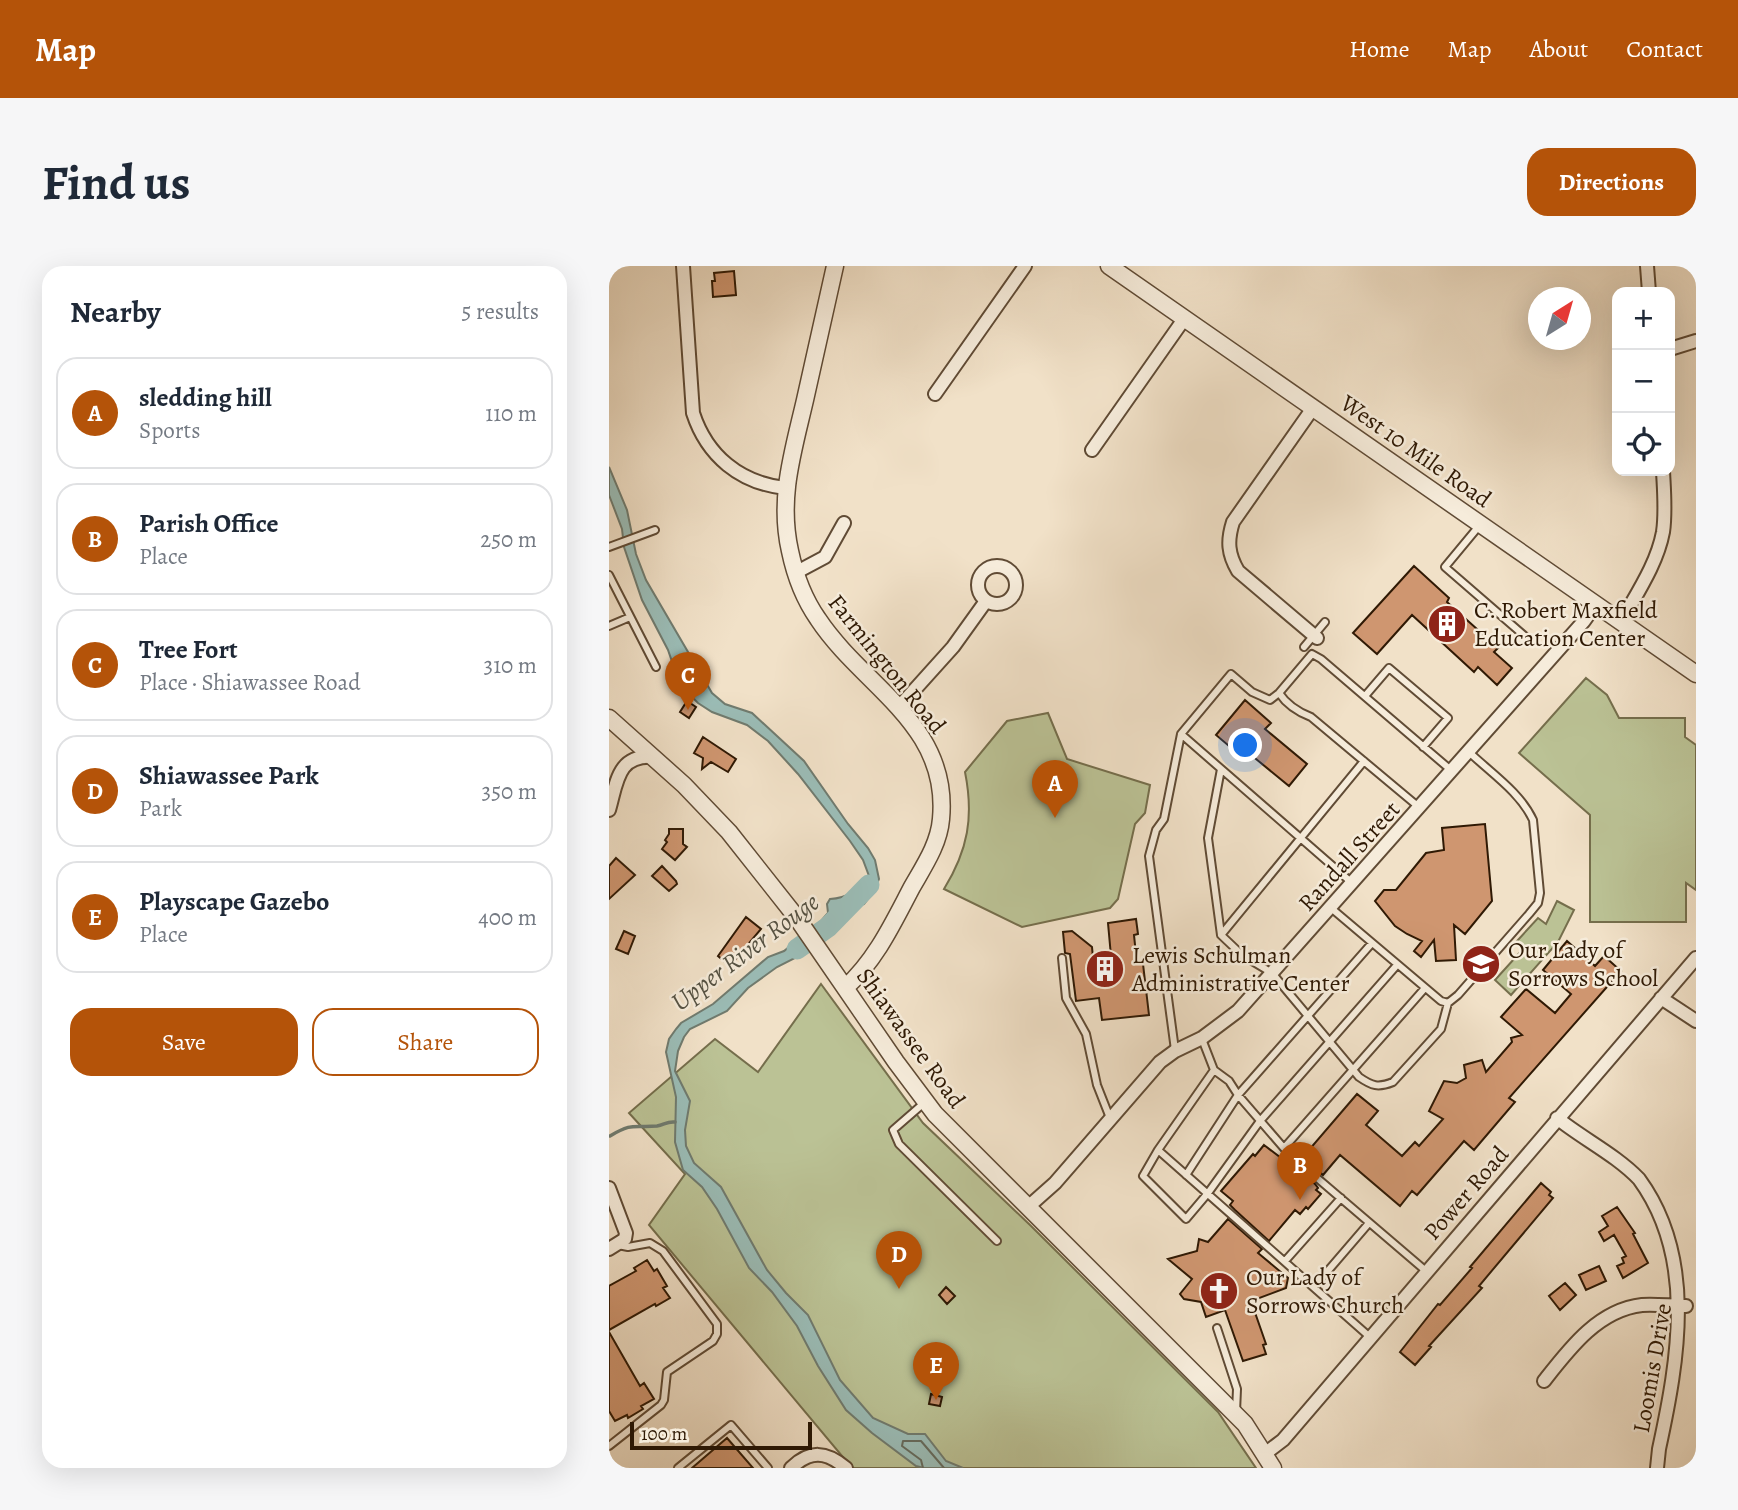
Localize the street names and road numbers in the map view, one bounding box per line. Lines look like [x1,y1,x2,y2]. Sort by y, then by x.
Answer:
street label: West 10 Mile Road [1333,386,1498,515]
street label: Farmington Road [821,587,953,741]
street label: Randall Street [1291,794,1407,918]
street label: Shiawassee Road [849,961,973,1115]
street label: Power Road [1416,1139,1516,1247]
street label: Loomis Drive [1625,1301,1679,1435]

